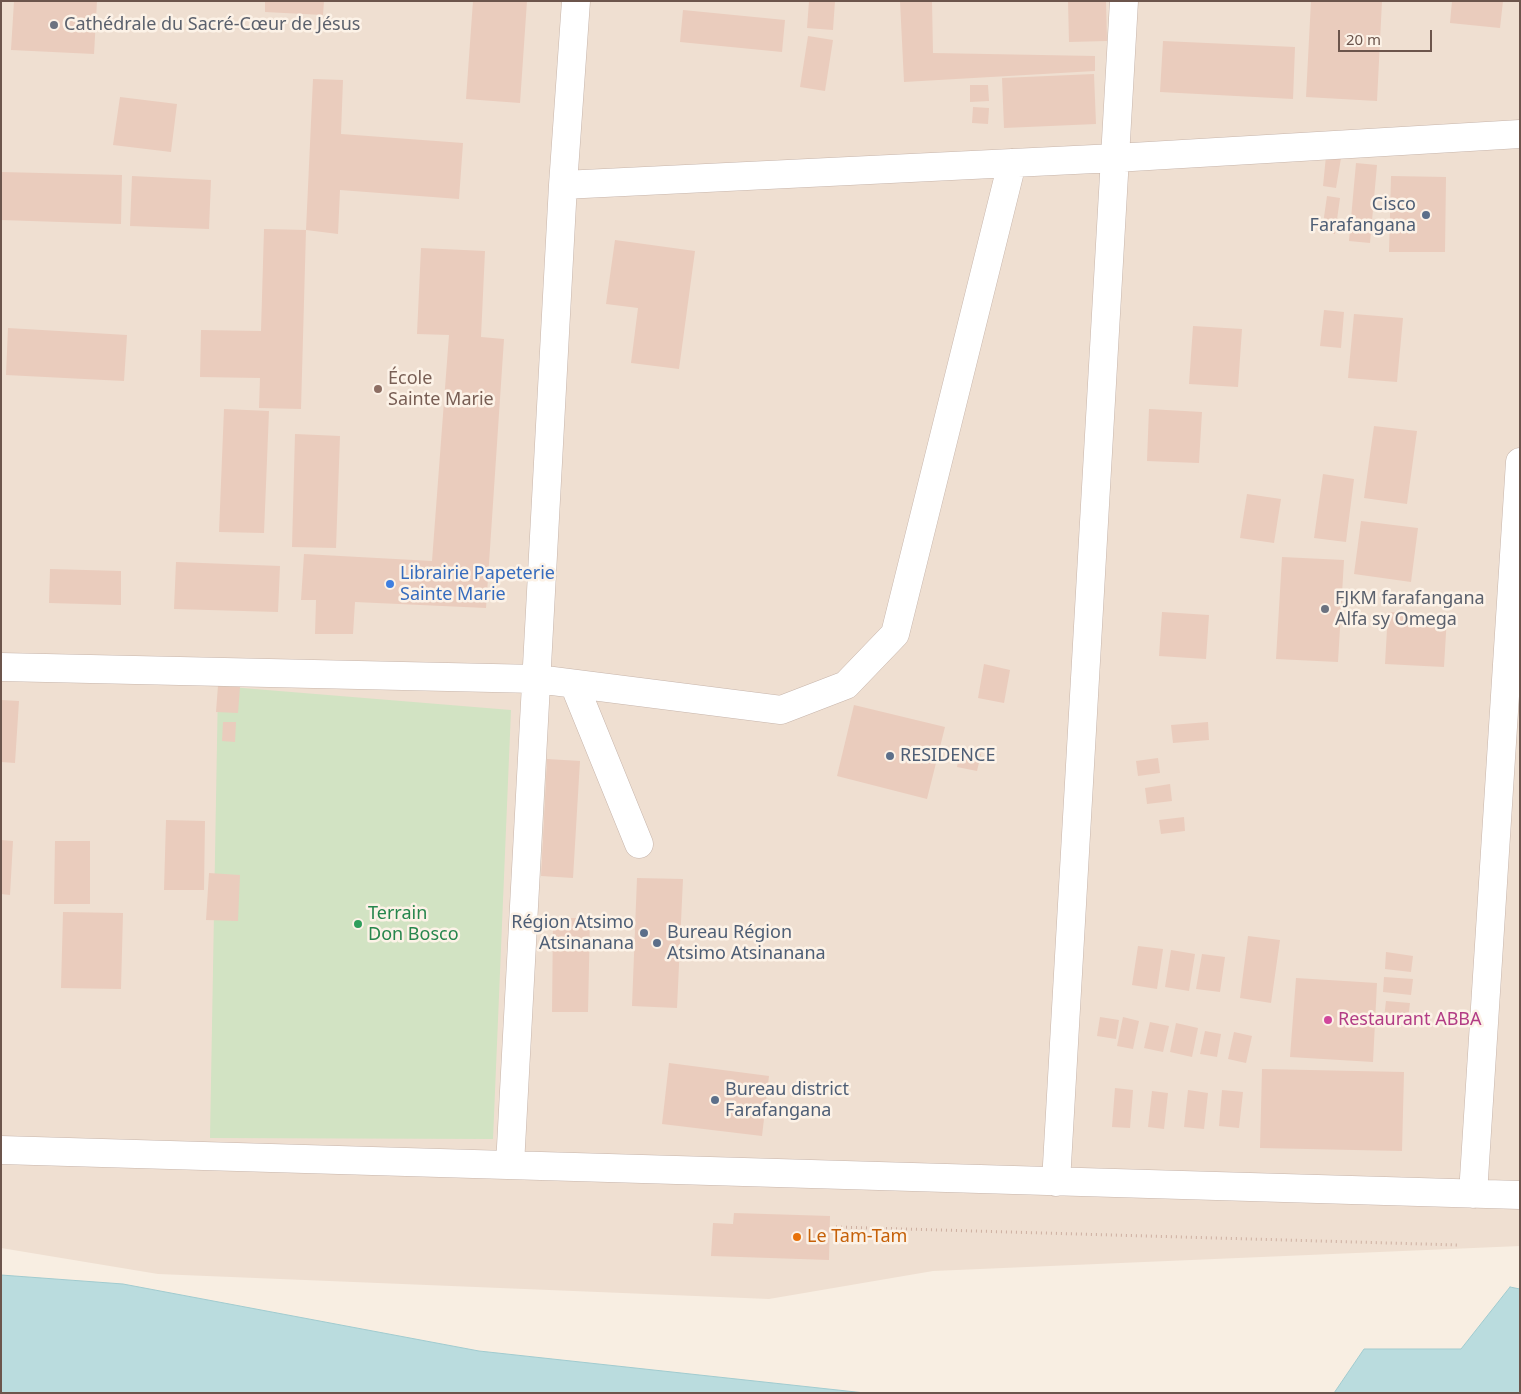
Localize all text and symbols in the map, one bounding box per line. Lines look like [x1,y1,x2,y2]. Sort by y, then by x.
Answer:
place label: Cathédrale du Sacré-Cœur de Jésus [64,14,360,36]
marker: Cathédrale du Sacré-Cœur de Jésus [48,19,60,31]
scale bar [1341,20,1435,52]
text: 20 m [1346,29,1381,49]
place label: Cisco Farafangana [1310,194,1416,236]
marker: Cisco Farafangana [1420,209,1432,221]
place label: École Sainte Marie [388,368,494,410]
marker: École Sainte Marie [372,383,384,395]
place label: Librairie Papeterie Sainte Marie [400,563,555,606]
marker: Librairie Papeterie Sainte Marie [384,578,396,590]
place label: FJKM farafangana Alfa sy Omega [1335,588,1485,630]
marker: FJKM farafangana Alfa sy Omega [1319,603,1331,615]
place label: RESIDENCE [900,745,995,767]
marker: RESIDENCE [884,750,896,762]
place label: Terrain Don Bosco [368,903,459,946]
place label: Région Atsimo Atsinanana [511,912,634,954]
marker: Terrain Don Bosco [352,918,364,930]
place label: Bureau Région Atsimo Atsinanana [667,922,826,964]
marker: Région Atsimo Atsinanana [638,927,650,939]
marker: Bureau Région Atsimo Atsinanana [651,937,663,949]
place label: Restaurant ABBA [1338,1009,1482,1031]
marker: Restaurant ABBA [1322,1014,1334,1026]
place label: Bureau district Farafangana [725,1079,849,1122]
marker: Bureau district Farafangana [709,1094,721,1106]
place label: Le Tam-Tam [807,1226,907,1248]
marker: Le Tam-Tam [791,1231,803,1243]

